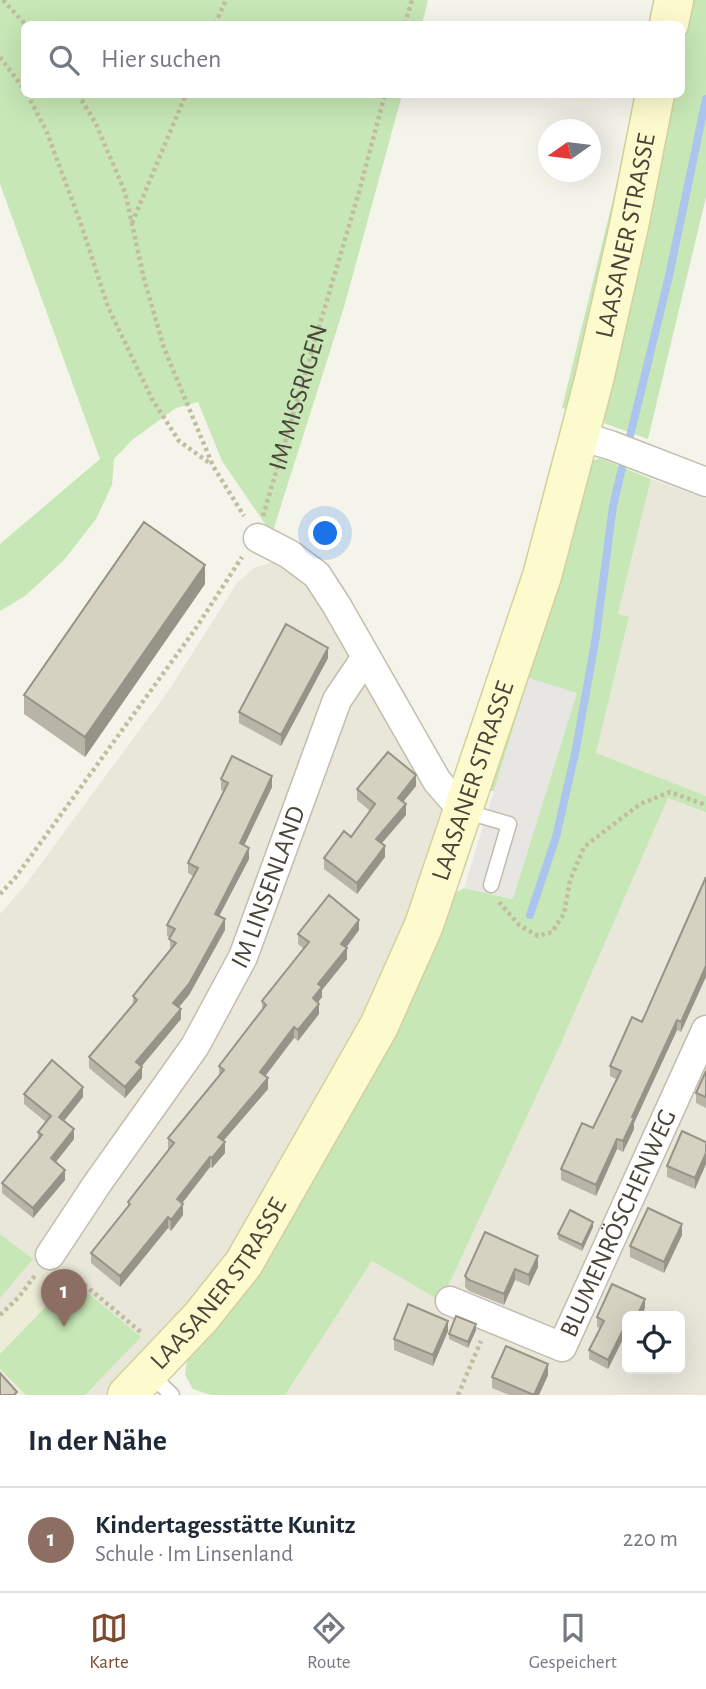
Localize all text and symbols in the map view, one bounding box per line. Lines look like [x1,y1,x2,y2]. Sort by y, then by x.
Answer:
search box [21,21,685,98]
icon: search [45,41,83,79]
text: Hier suchen [101,46,222,72]
north arrow [538,119,601,182]
street label: LAASANER STRASSE [591,131,660,340]
street label: IM MISSRIGEN [264,321,332,473]
your location [308,516,342,550]
street label: LAASANER STRASSE [427,678,518,884]
street label: IM LINSENLAND [226,803,310,973]
street label: BLUMENRÖSCHENWEG [555,1105,681,1341]
street label: LAASANER STRASSE [146,1193,291,1374]
pin: 1 [41,1269,87,1327]
map controls [622,1311,685,1374]
button: locate [622,1311,685,1374]
text: In der Nähe [28,1426,167,1456]
text: Kindertagesstätte Kunitz [95,1512,356,1538]
text: 1 [47,1528,55,1551]
text: 220 m [623,1528,678,1551]
text: Schule · Im Linsenland [95,1543,293,1566]
tab: Karte [89,1609,129,1674]
tab: Route [307,1609,350,1674]
tab: Gespeichert [529,1609,617,1674]

